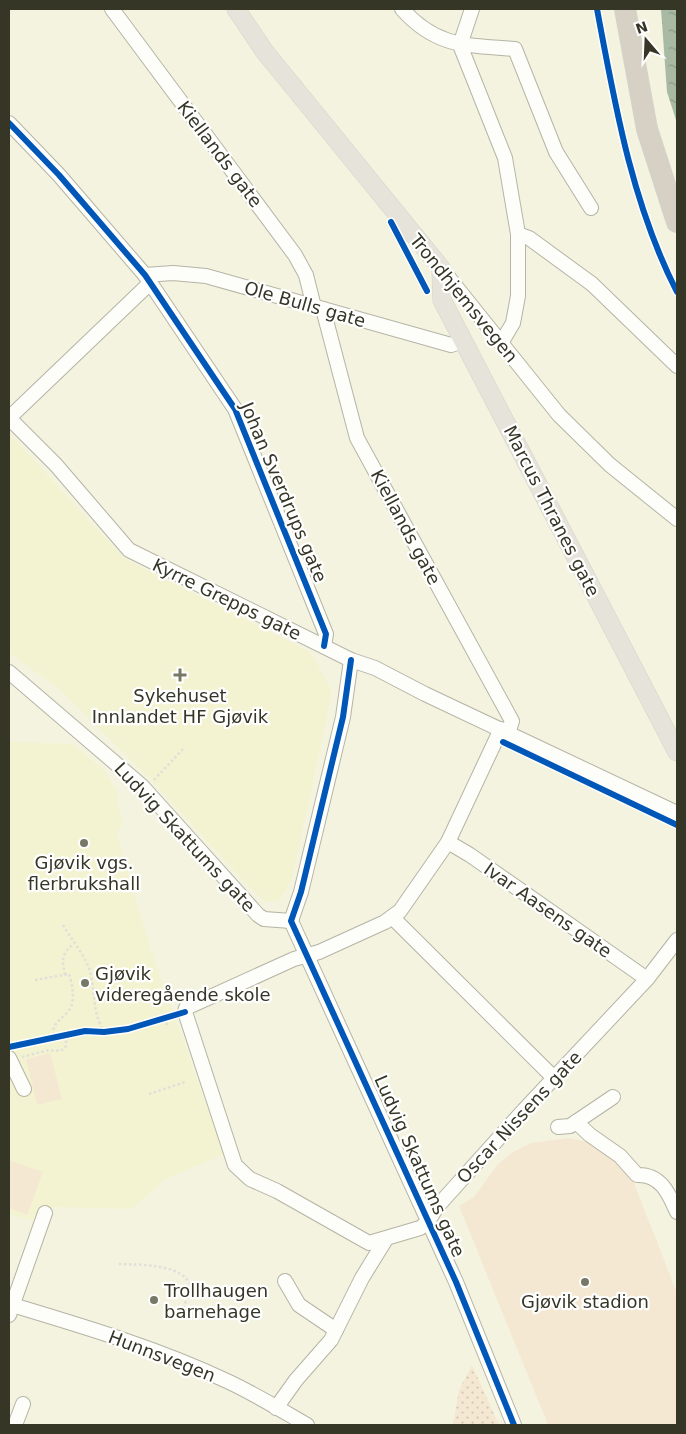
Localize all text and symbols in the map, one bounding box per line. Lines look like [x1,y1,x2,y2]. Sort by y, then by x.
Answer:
north arrow [621,15,671,65]
text: N [634,18,650,37]
street label: Kiellands gate [173,97,267,211]
street label: Trondhjemsvegen [405,229,522,366]
street label: Ole Bulls gate [242,277,368,331]
street label: Johan Sverdrups gate [236,398,331,585]
street label: Marcus Thranes gate [500,422,604,600]
street label: Kiellands gate [367,466,445,588]
street label: Kyrre Grepps gate [149,554,305,644]
marker: Sykehuset Innlandet HF Gjøvik [173,668,187,682]
place label: Sykehuset Innlandet HF Gjøvik [92,685,269,727]
street label: Ludvig Skattums gate [110,758,260,916]
marker: Gjøvik vgs. flerbrukshall [78,837,90,849]
place label: Gjøvik vgs. flerbrukshall [28,852,140,894]
street label: Ivar Aasens gate [480,858,616,962]
place label: Gjøvik videregående skole [95,963,271,1005]
marker: Gjøvik videregående skole [79,977,91,989]
street label: Oscar Nissens gate [452,1047,586,1187]
street label: Ludvig Skattums gate [370,1072,470,1260]
marker: Gjøvik stadion [579,1276,591,1288]
place label: Trollhaugen barnehage [163,1280,268,1322]
place label: Gjøvik stadion [521,1291,649,1312]
marker: Trollhaugen barnehage [148,1294,160,1306]
street label: Hunnsvegen [106,1326,218,1386]

